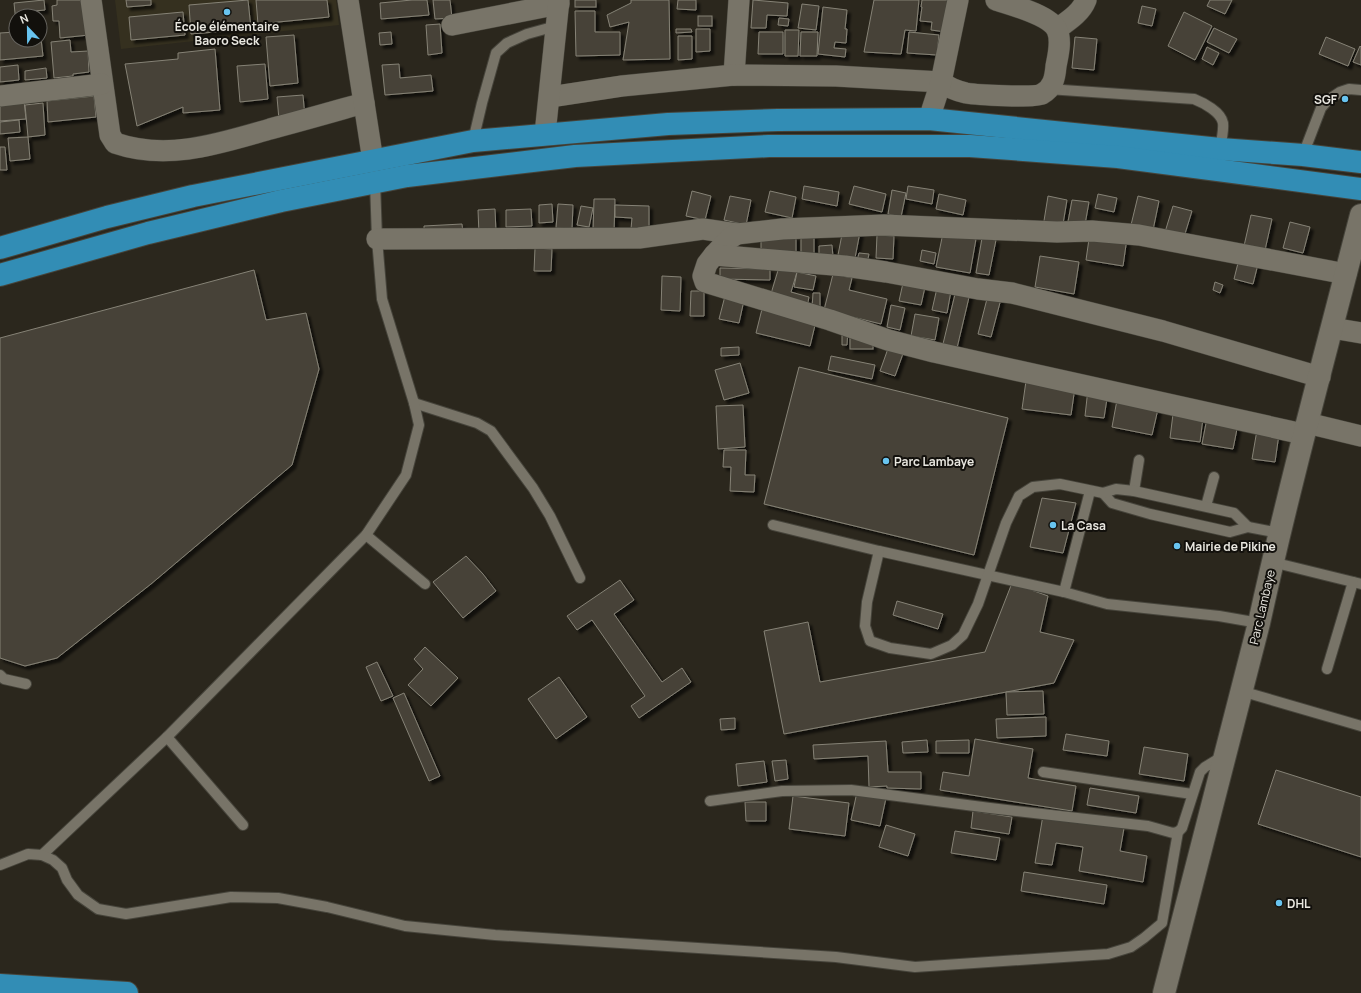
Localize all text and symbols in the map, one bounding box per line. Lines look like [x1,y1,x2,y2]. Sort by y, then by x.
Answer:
marker: École élémentaire Baoro Seck [222,7,232,17]
north arrow [8,8,48,48]
text: N [18,10,31,27]
place label: École élémentaire Baoro Seck [175,18,279,49]
place label: SGF [1314,91,1338,108]
marker: SGF [1340,94,1350,104]
place label: Parc Lambaye [894,453,974,470]
marker: Parc Lambaye [881,456,891,466]
place label: La Casa [1061,517,1106,534]
marker: La Casa [1048,520,1058,530]
place label: Mairie de Pikine [1185,538,1276,555]
marker: Mairie de Pikine [1172,541,1182,551]
street label: Parc Lambaye [1245,568,1279,646]
place label: DHL [1287,895,1311,912]
marker: DHL [1274,898,1284,908]

